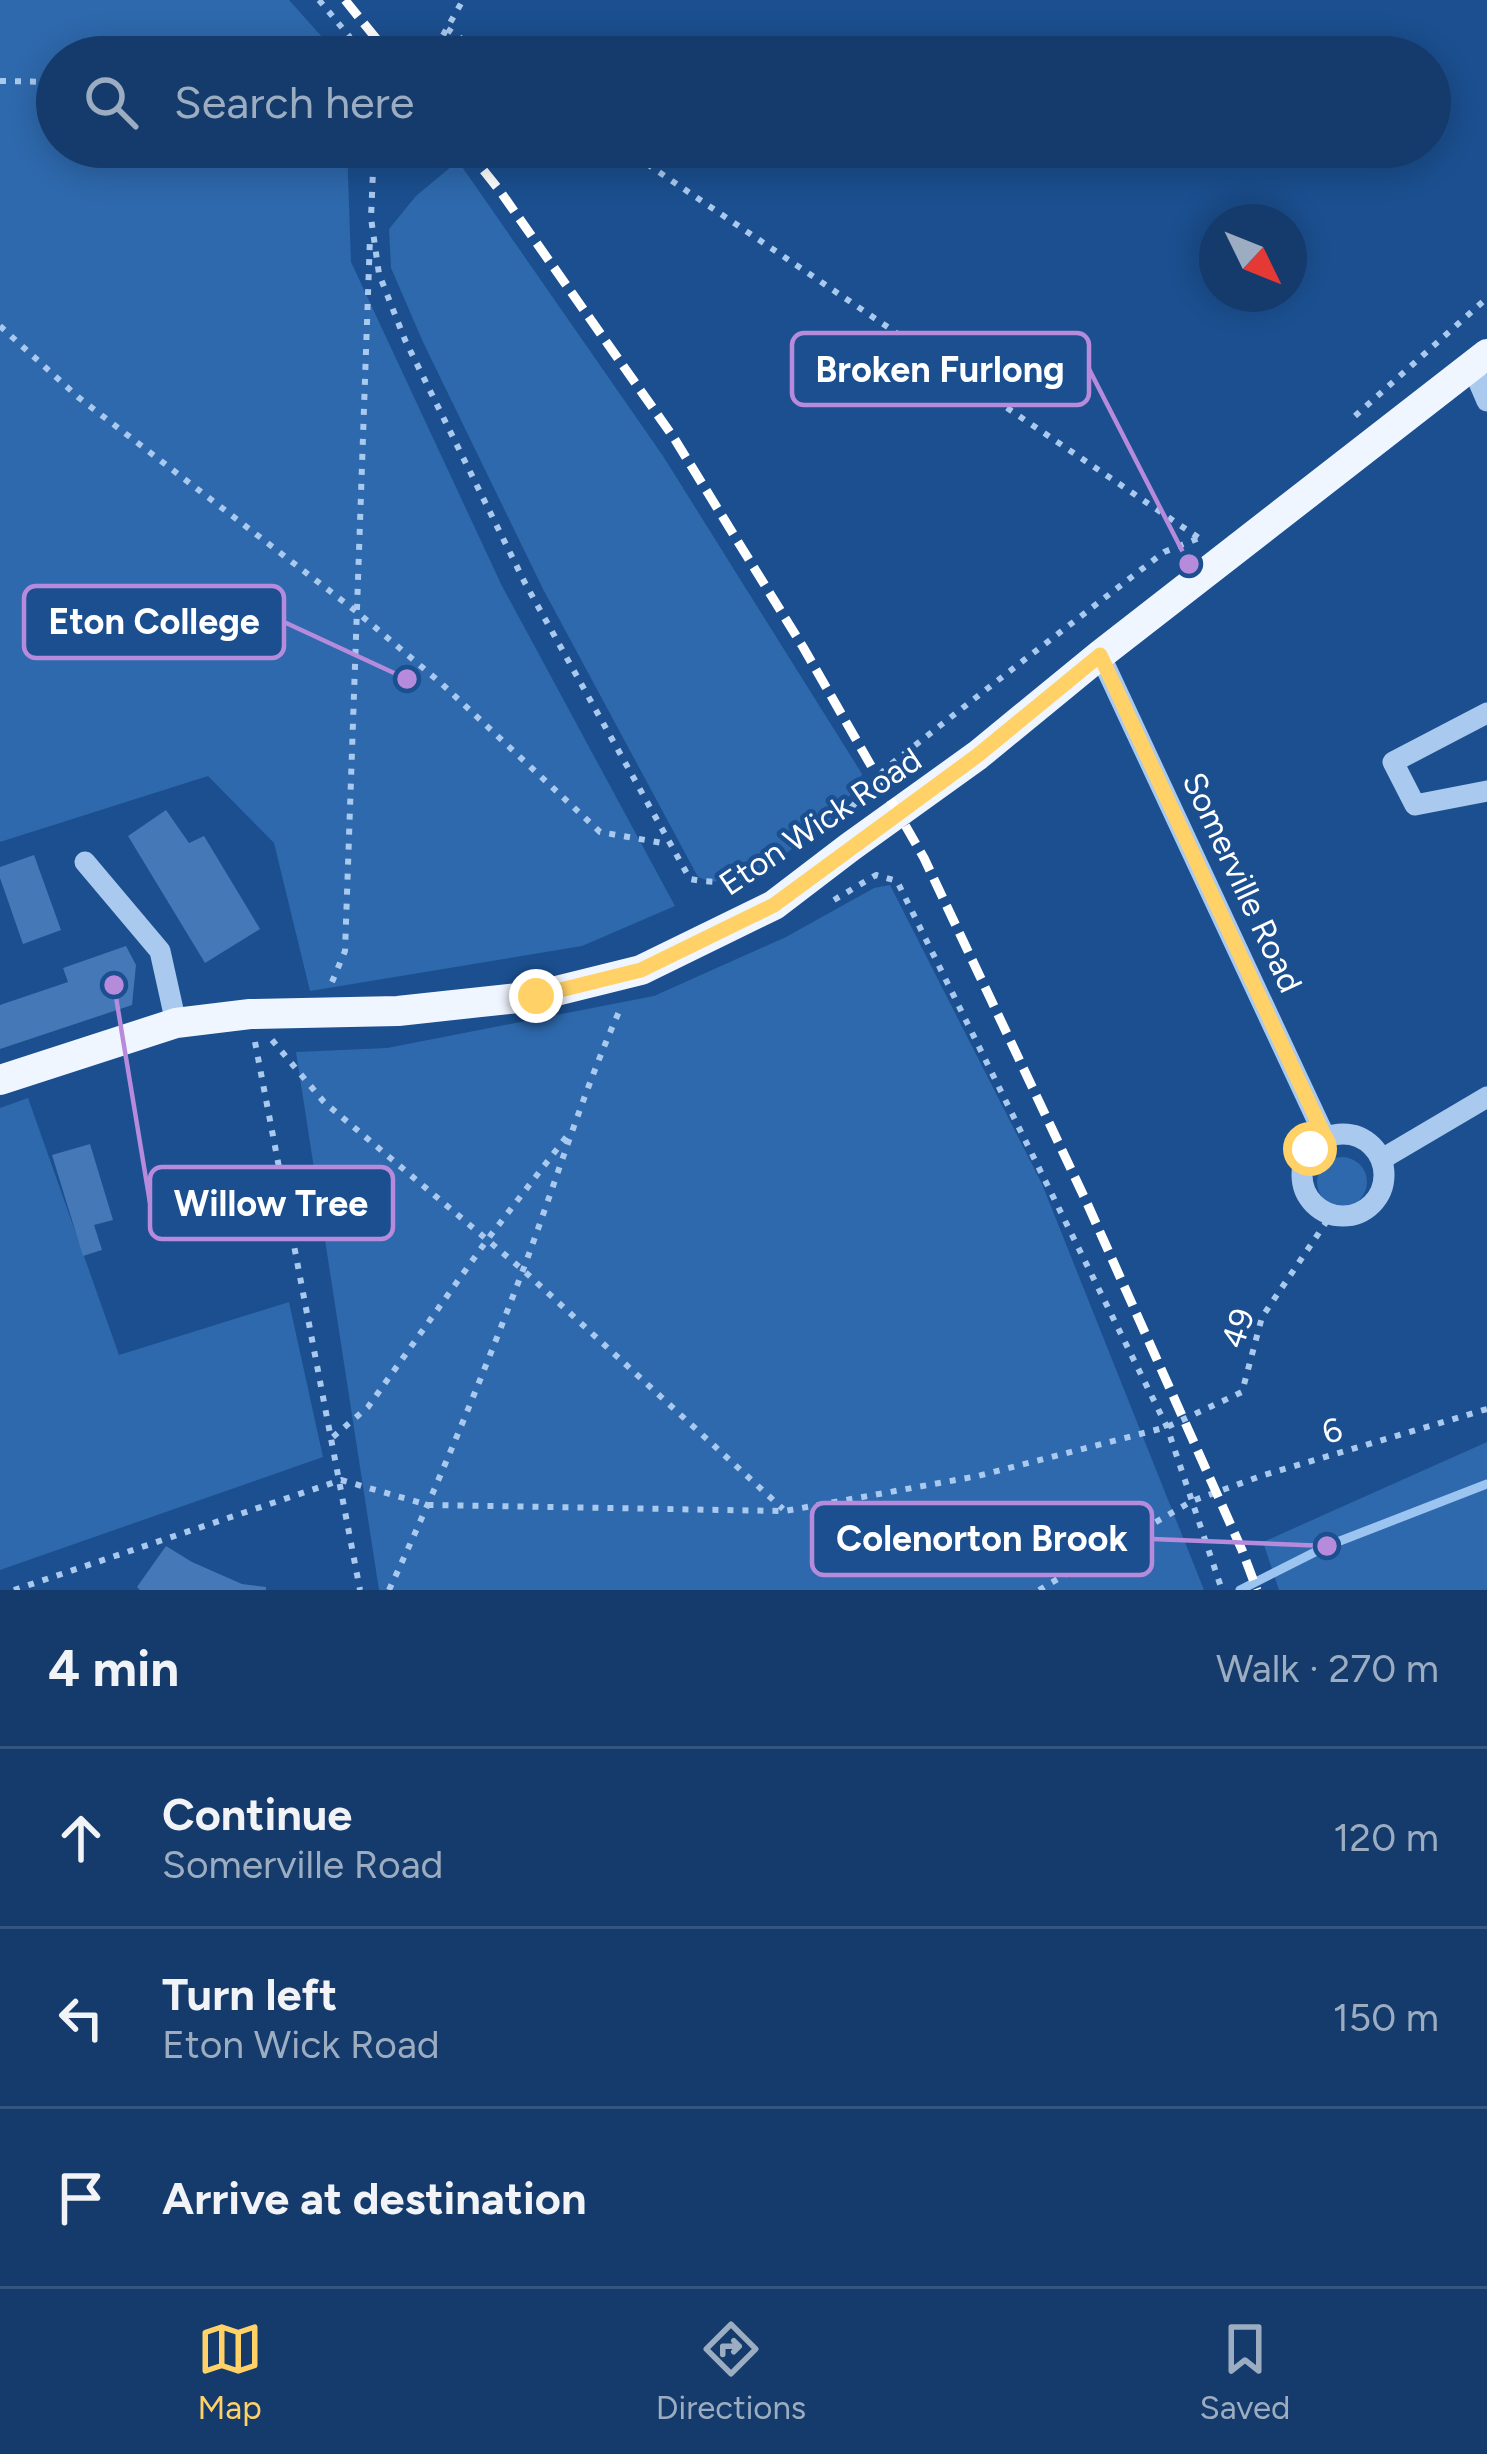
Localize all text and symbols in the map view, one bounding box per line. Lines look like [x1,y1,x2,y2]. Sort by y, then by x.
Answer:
search box [36,36,1451,168]
icon: search [78,69,144,135]
text: Search here [174,75,414,129]
north arrow [1199,204,1307,312]
callout: Broken Furlong [792,333,1089,405]
text: Broken Furlong [815,348,1065,391]
callout: Eton College [24,586,284,658]
text: Eton College [48,600,260,643]
street label: Eton Wick Road [712,740,929,903]
street label: Somerville Road [1175,766,1311,998]
route end [509,969,563,1023]
route start [1283,1122,1337,1176]
callout: Willow Tree [150,1167,393,1239]
text: Willow Tree [174,1182,368,1225]
street label: 49 [1213,1303,1262,1353]
street label: 6 [1318,1409,1347,1452]
callout: Colenorton Brook [812,1503,1152,1575]
text: Colenorton Brook [836,1517,1129,1560]
text: 4 min [48,1638,179,1699]
text: Walk · 270 m [1216,1645,1439,1692]
text: Continue [162,1787,352,1841]
icon: ahead [48,1805,114,1871]
text: 120 m [1333,1814,1439,1861]
text: Somerville Road [162,1841,443,1888]
text: Turn left [162,1967,337,2021]
icon: left [48,1985,114,2051]
text: 150 m [1333,1994,1439,2041]
text: Eton Wick Road [162,2021,440,2068]
icon: arrive [48,2165,114,2231]
text: Arrive at destination [162,2171,586,2225]
tab: Map [197,2316,263,2427]
tab: Directions [656,2316,806,2427]
tab: Saved [1199,2316,1290,2427]

